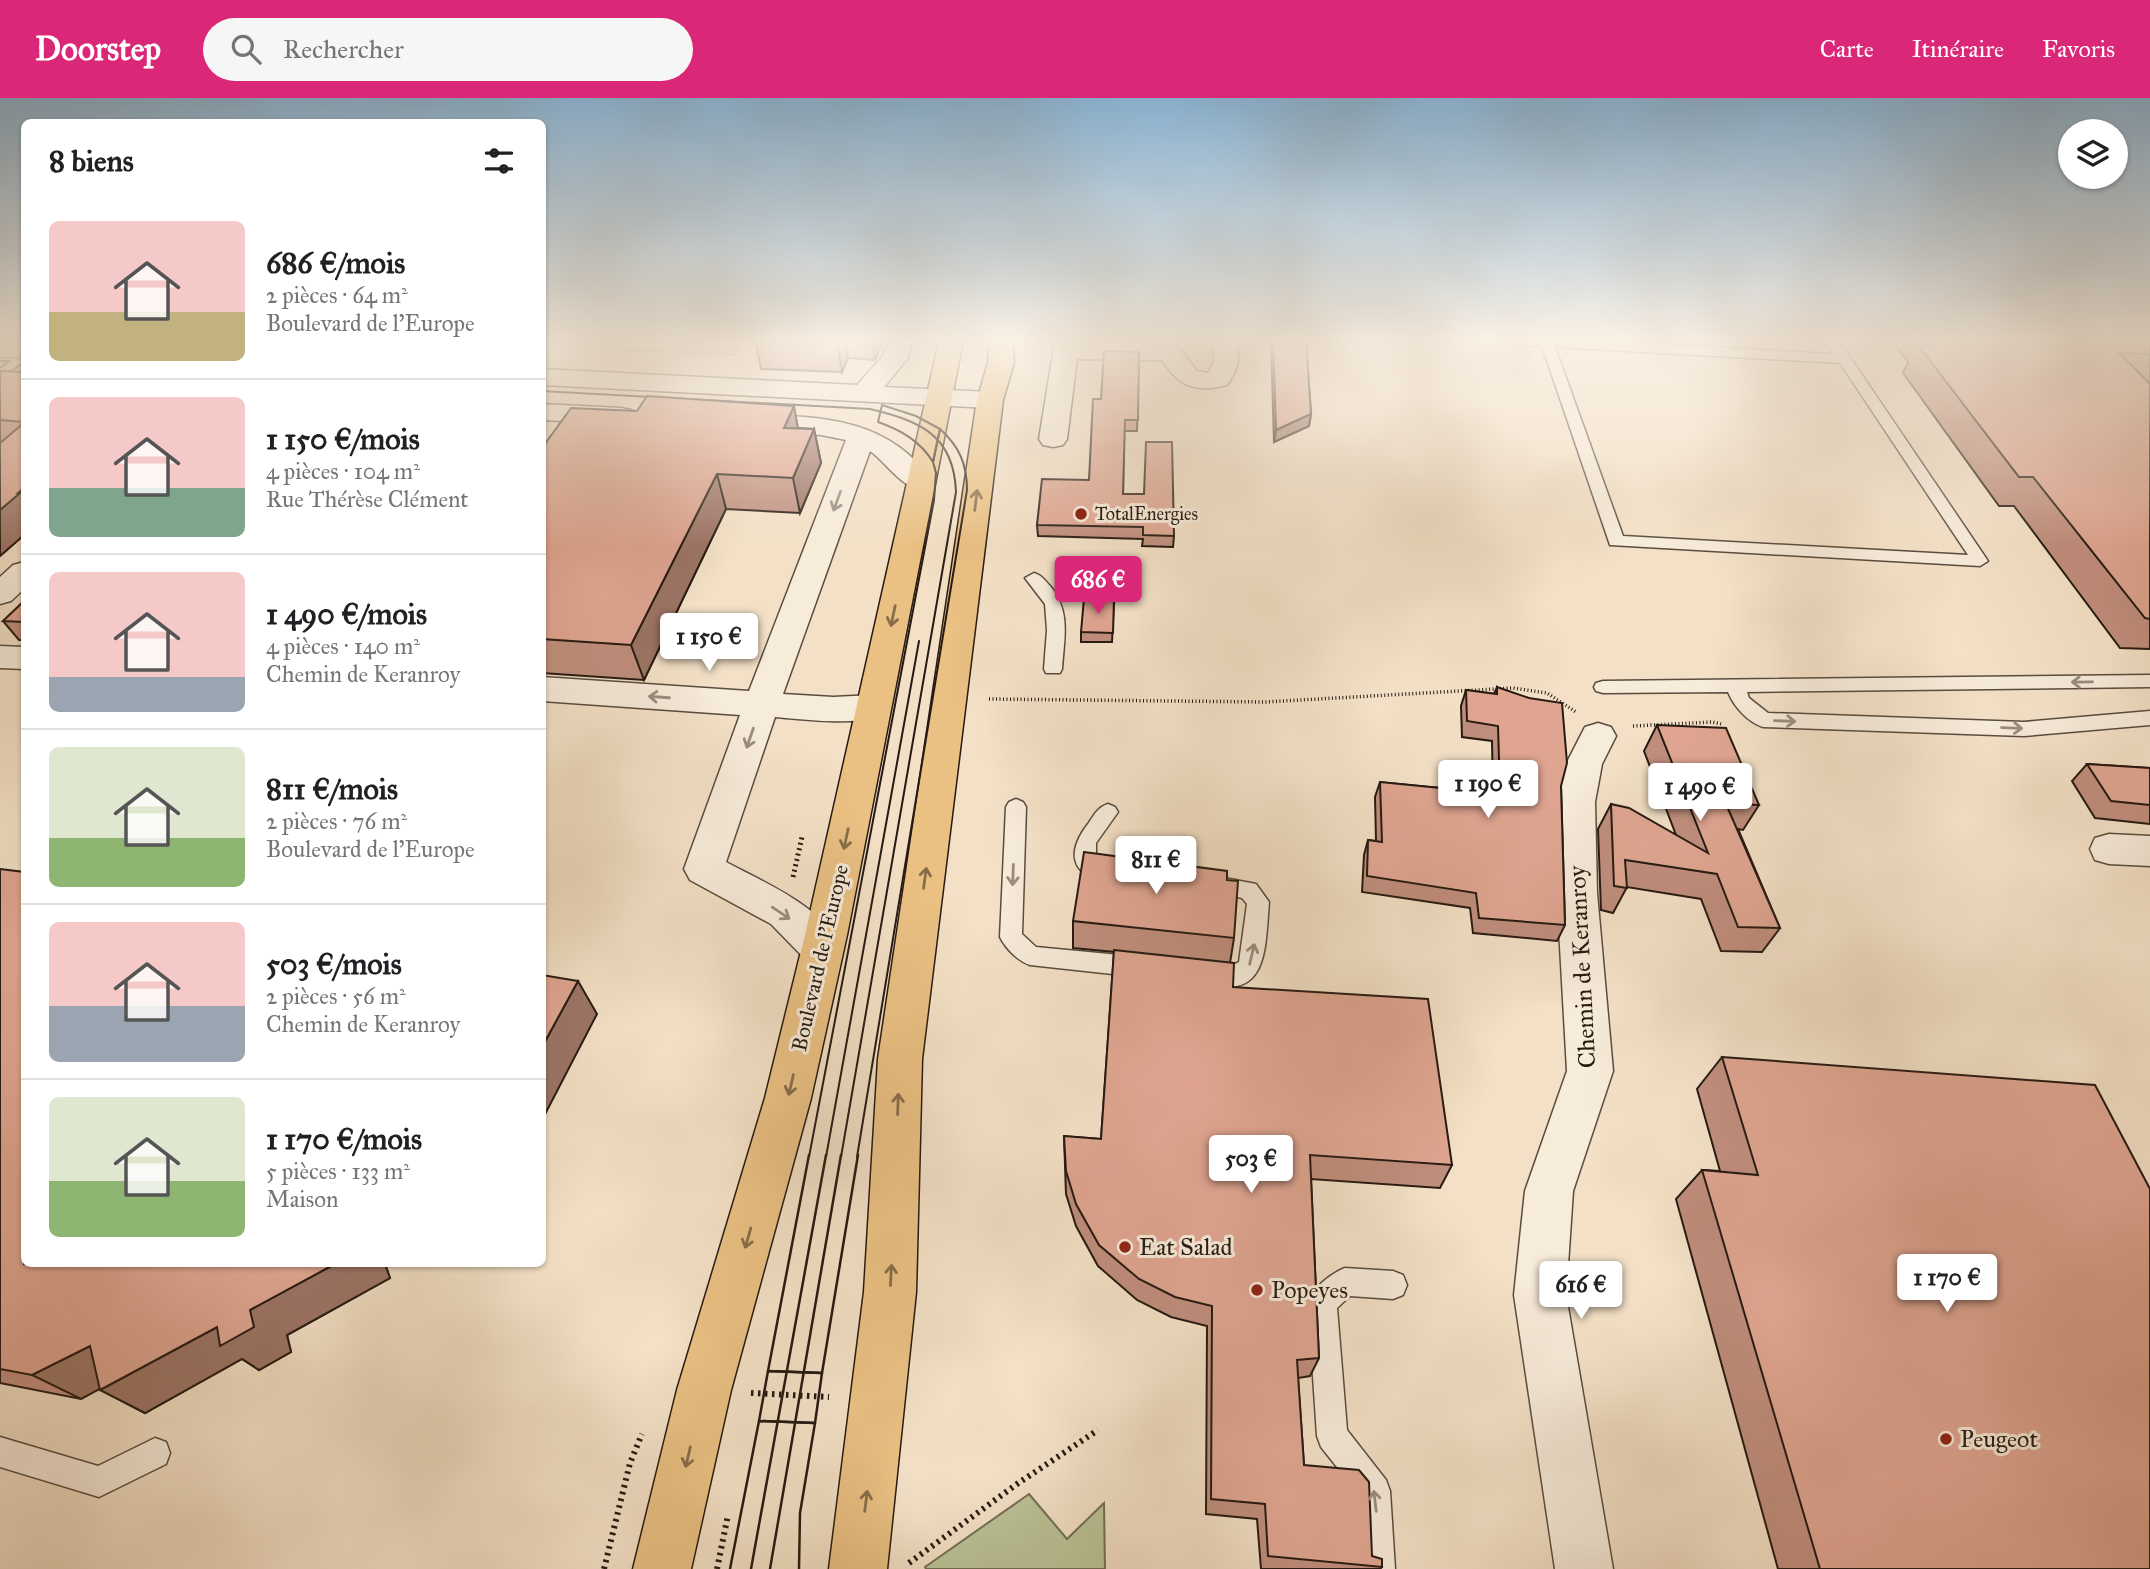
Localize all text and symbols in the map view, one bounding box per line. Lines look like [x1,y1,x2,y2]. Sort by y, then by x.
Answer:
search box [203,18,693,81]
text: Doorstep [35,29,161,69]
icon: search [227,30,265,68]
text: Rechercher [283,33,404,65]
text: Carte [1820,34,1874,64]
text: Itinéraire [1912,34,2004,64]
text: Favoris [2042,34,2115,64]
map controls [2058,119,2128,189]
button: layers [2058,119,2128,189]
icon: filters [480,142,518,180]
text: 8 biens [49,143,134,179]
text: 686 €/mois [266,245,405,281]
icon: home [105,249,189,333]
text: 2 pièces · 64 m² [266,281,408,309]
text: Boulevard de l'Europe [266,309,475,337]
text: 1 150 €/mois [266,421,420,457]
icon: home [105,425,189,509]
text: 4 pièces · 104 m² [266,457,420,485]
text: Rue Thérèse Clément [266,485,469,513]
one-way arrow [970,489,983,512]
one-way arrow [830,490,842,512]
place label: TotalEnergies [1095,503,1198,526]
marker: TotalEnergies [1073,506,1089,522]
pin: 686 € [1049,556,1147,616]
text: 686 € [1071,565,1125,593]
text: 1 490 €/mois [266,596,427,632]
icon: home [105,600,189,684]
one-way arrow [886,605,899,627]
pin: 1 150 € [644,614,774,673]
text: 1 150 € [676,622,742,650]
text: 4 pièces · 140 m² [266,632,420,660]
text: Chemin de Keranroy [266,660,460,688]
one-way arrow [2071,675,2094,689]
one-way arrow [648,690,671,703]
one-way arrow [1773,714,1796,727]
one-way arrow [2000,722,2023,735]
one-way arrow [743,726,755,748]
pin: 1 190 € [1423,760,1553,820]
pin: 1 490 € [1635,764,1765,823]
text: 1 190 € [1454,769,1522,797]
text: 811 €/mois [266,771,398,807]
text: 1 490 € [1664,772,1736,800]
icon: home [105,775,189,859]
text: 2 pièces · 76 m² [266,807,407,835]
one-way arrow [839,827,852,850]
text: Boulevard de l'Europe [266,835,475,863]
pin: 811 € [1107,836,1205,896]
text: 811 € [1131,845,1181,873]
street label: Boulevard de l'Europe [786,862,854,1054]
one-way arrow [1007,864,1020,887]
street label: Chemin de Keranroy [1562,864,1602,1069]
one-way arrow [919,867,932,890]
one-way arrow [771,906,790,920]
one-way arrow [1246,944,1259,966]
text: 503 €/mois [266,946,402,982]
icon: home [105,950,189,1034]
text: 2 pièces · 56 m² [266,982,406,1010]
text: Chemin de Keranroy [266,1010,460,1038]
one-way arrow [784,1073,798,1096]
one-way arrow [892,1093,905,1116]
text: 1 170 €/mois [266,1121,422,1157]
icon: home [105,1125,189,1209]
pin: 503 € [1202,1136,1300,1195]
text: 503 € [1225,1144,1277,1172]
text: 5 pièces · 133 m² [266,1157,410,1185]
text: Maison [266,1185,338,1213]
one-way arrow [741,1226,754,1248]
place label: Eat Salad [1139,1232,1233,1262]
marker: Eat Salad [1117,1239,1133,1255]
pin: 1 170 € [1882,1254,2012,1314]
pin: 616 € [1532,1262,1630,1321]
text: 1 170 € [1913,1263,1981,1291]
one-way arrow [884,1264,897,1287]
text: 616 € [1555,1270,1607,1298]
place label: Popeyes [1271,1275,1348,1305]
marker: Popeyes [1249,1282,1265,1298]
place label: Peugeot [1960,1424,2038,1454]
marker: Peugeot [1938,1431,1954,1447]
one-way arrow [681,1445,695,1468]
one-way arrow [859,1490,872,1513]
one-way arrow [1368,1490,1381,1513]

